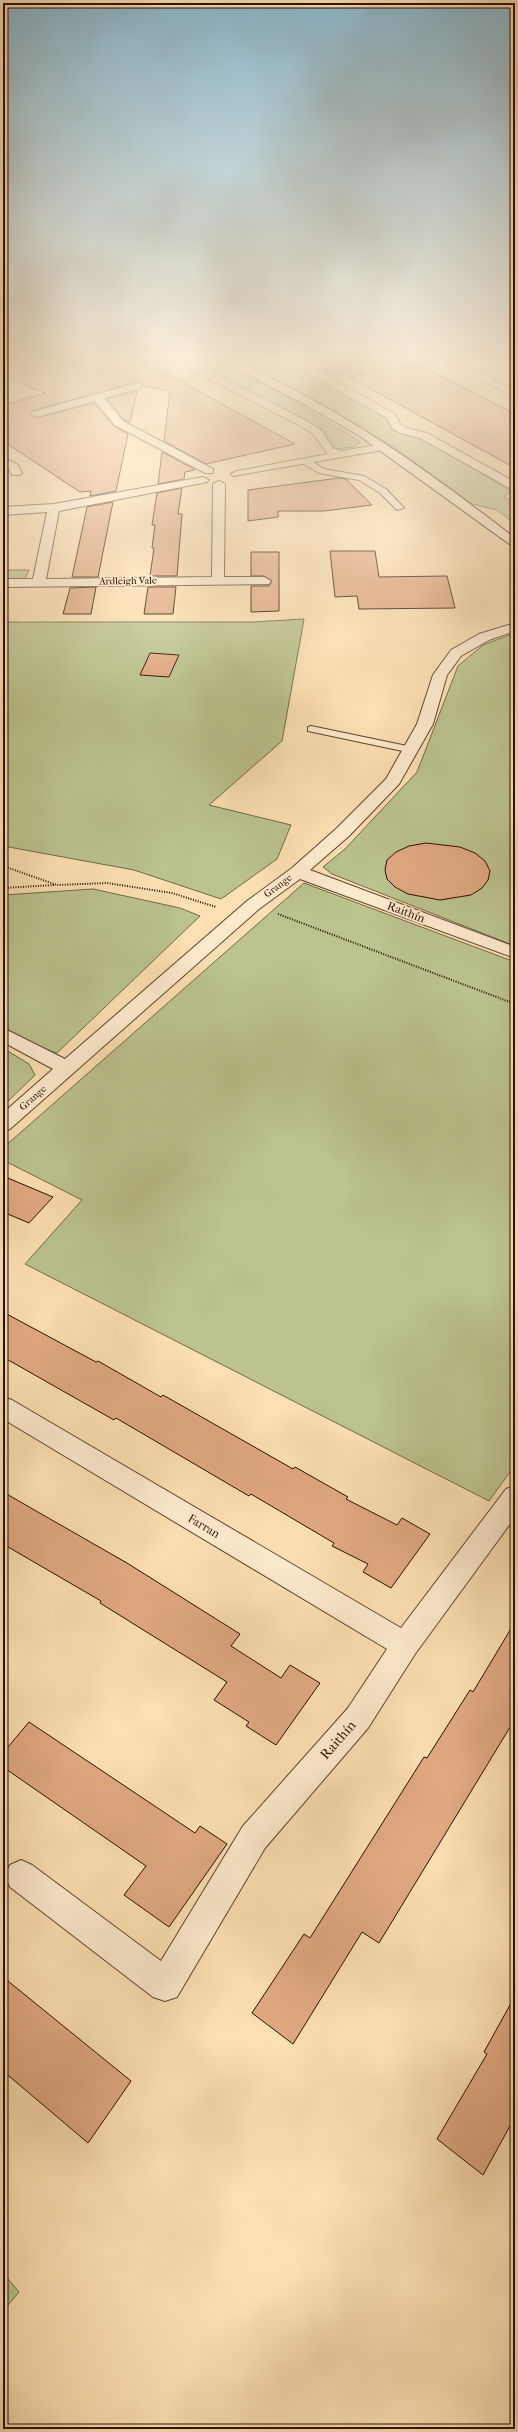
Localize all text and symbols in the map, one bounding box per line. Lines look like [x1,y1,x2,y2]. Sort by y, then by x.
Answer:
street label: Ardleigh Vale [98,574,157,588]
street label: Grange [262,872,294,900]
street label: Raithín [385,898,427,926]
street label: Grange [17,1083,49,1113]
street label: Farran [186,1511,222,1541]
street label: Raithín [316,1717,360,1763]

